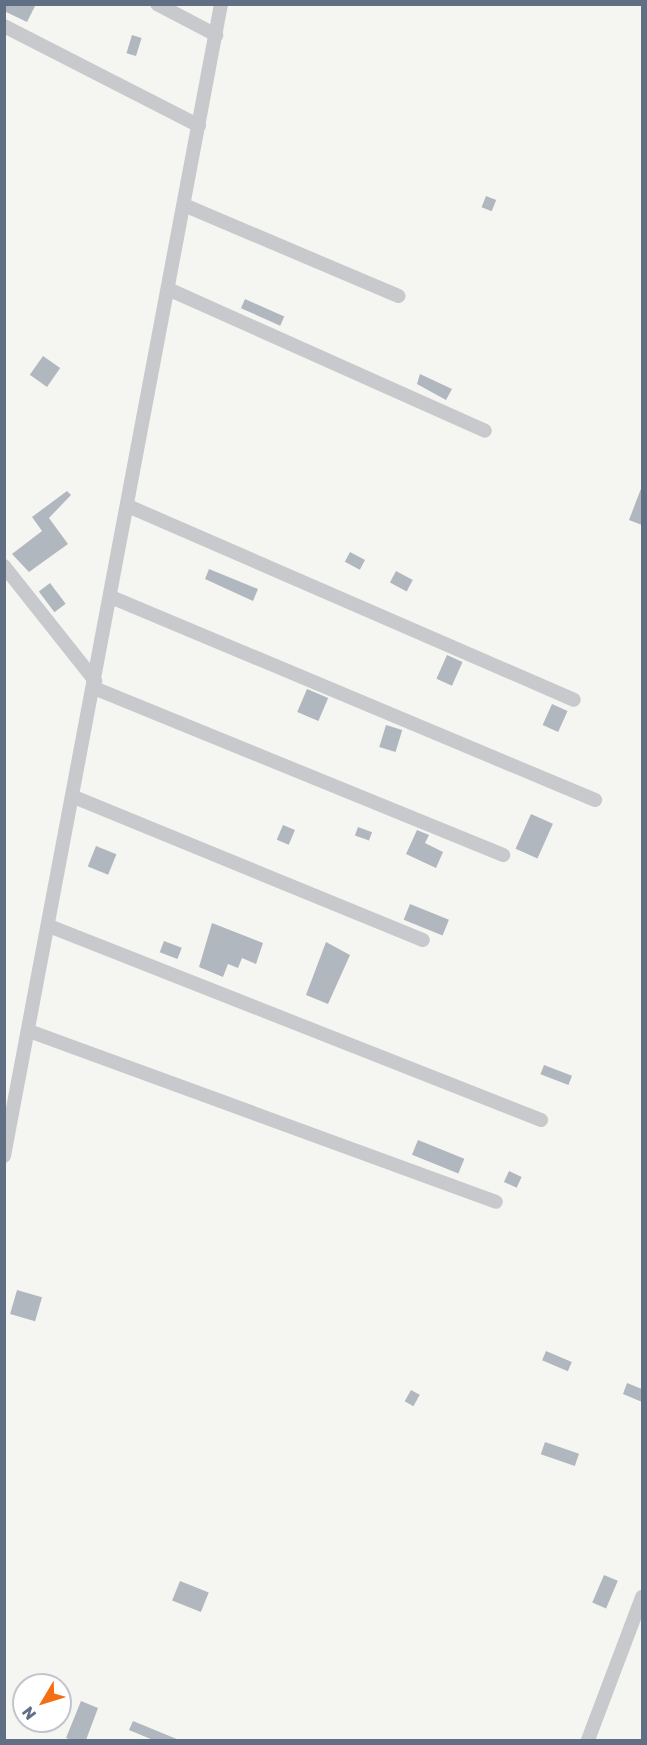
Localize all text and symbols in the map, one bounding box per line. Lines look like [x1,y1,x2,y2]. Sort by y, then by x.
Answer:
north arrow [12,1673,72,1733]
text: N [18,1703,40,1724]

